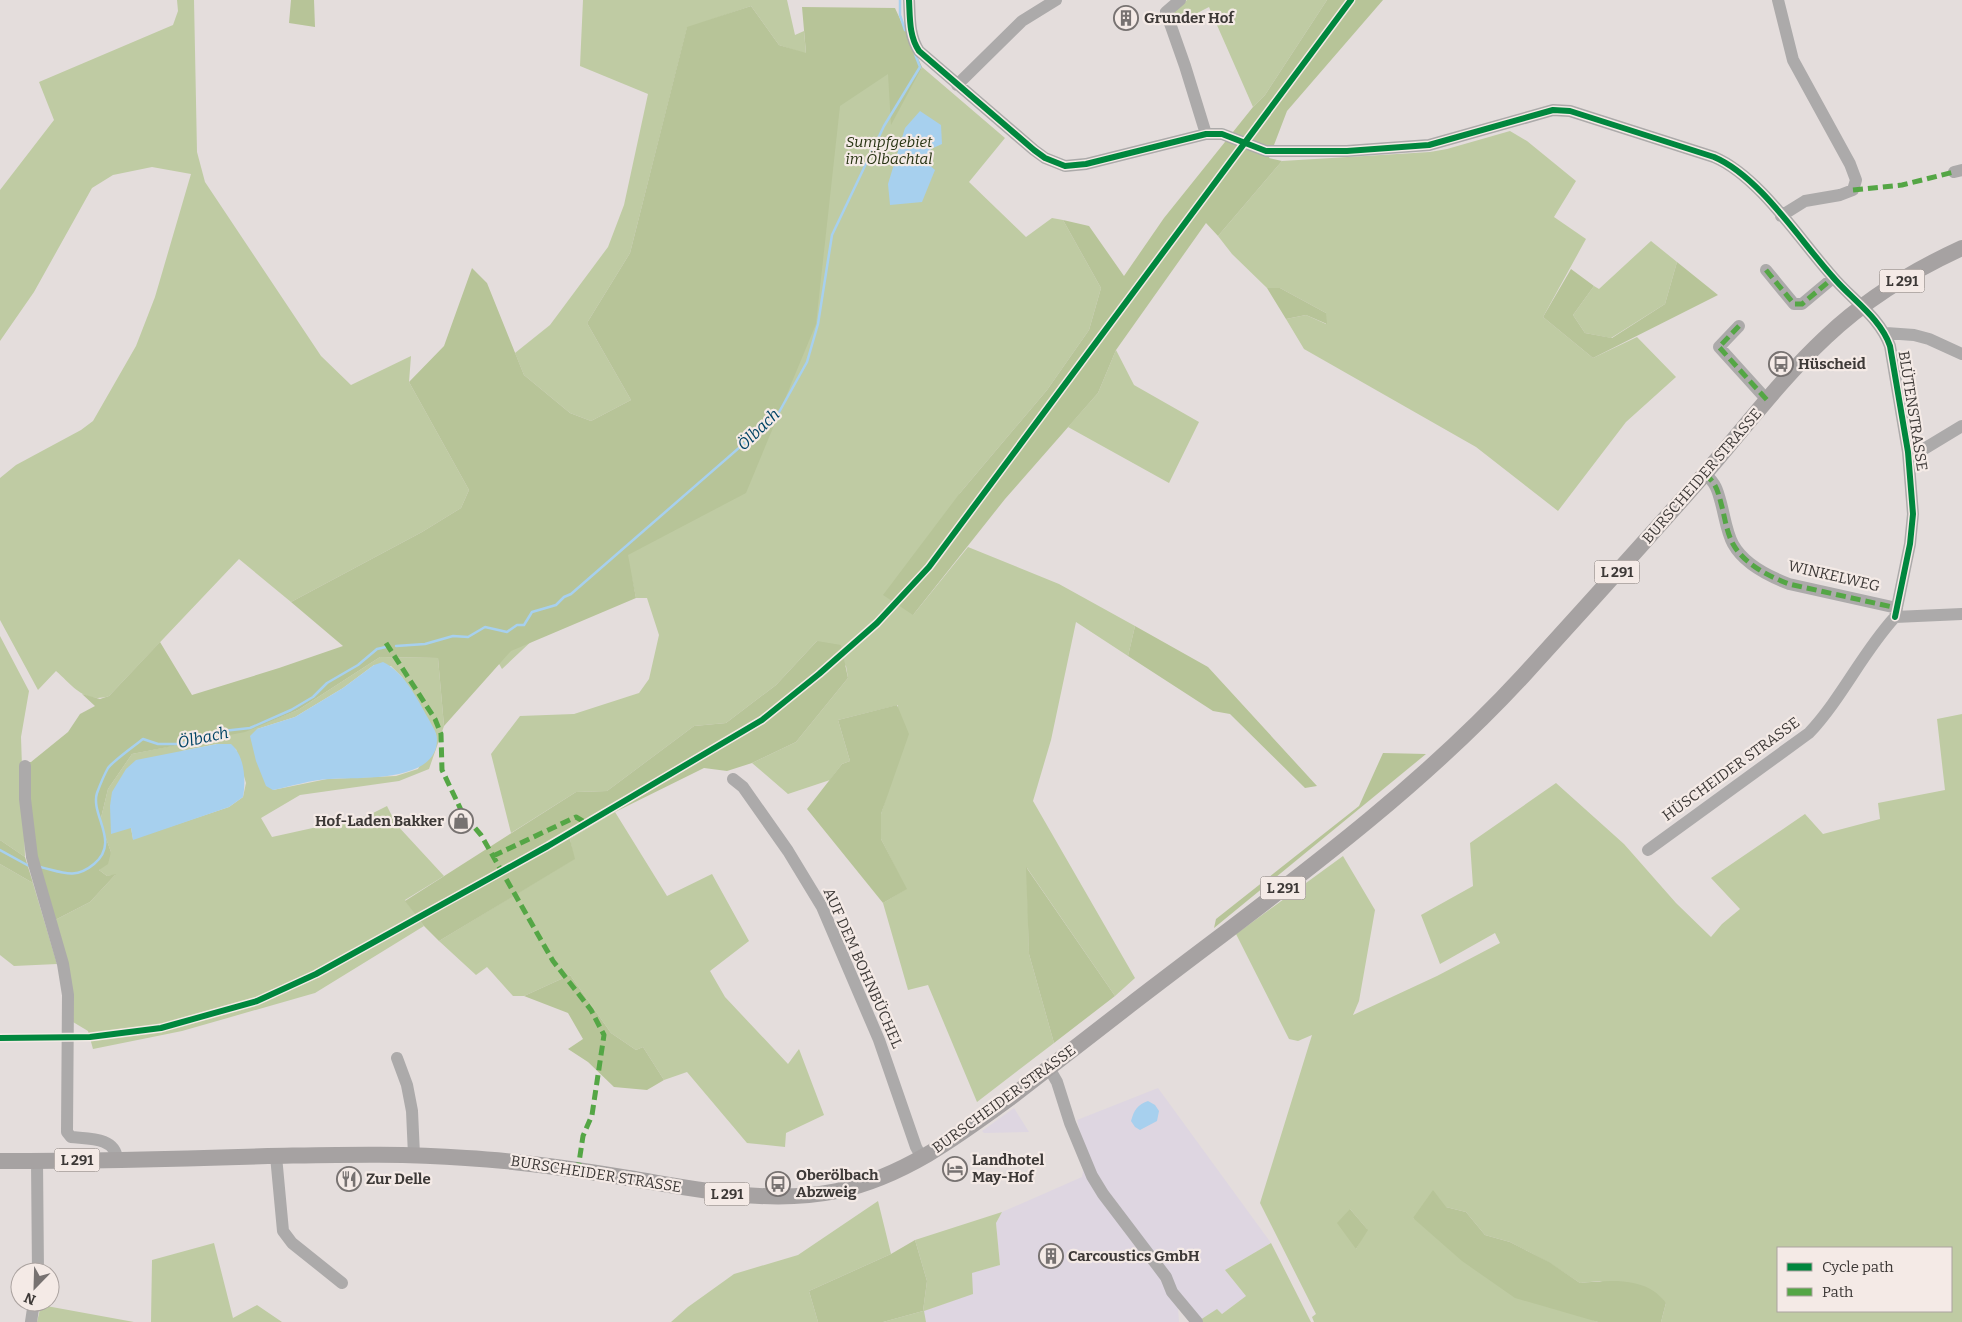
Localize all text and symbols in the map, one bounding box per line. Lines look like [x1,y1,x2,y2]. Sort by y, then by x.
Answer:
building icon: Grunder Hof [1113,5,1139,31]
place label: Grunder Hof [1144,9,1235,27]
park label: Sumpfgebiet im Ölbachtal [846,133,933,168]
road number: L 291 [1880,270,1924,292]
street label: BLÜTENSTRASSE [1895,350,1931,472]
bus stop icon: Hüscheid [1768,351,1794,377]
place label: Hüscheid [1798,355,1866,373]
water label: Ölbach [733,405,783,454]
street label: BURSCHEIDER STRASSE [1639,405,1765,547]
street label: WINKELWEG [1786,557,1882,595]
road number: L 291 [1594,560,1640,584]
street label: HÜSCHEIDER STRASSE [1659,713,1803,825]
water label: Ölbach [176,723,230,752]
shop icon: Hof-Laden Bakker [448,808,474,834]
place label: Hof-Laden Bakker [315,812,444,830]
road number: L 291 [1260,876,1306,900]
street label: AUF DEM BOHNBÜCHEL [820,885,906,1051]
street label: BURSCHEIDER STRASSE [929,1041,1079,1157]
road number: L 291 [54,1148,100,1172]
place label: Landhotel May-Hof [972,1151,1044,1186]
street label: BURSCHEIDER STRASSE [509,1152,683,1196]
hotel icon: Landhotel May-Hof [942,1156,968,1182]
restaurant icon: Zur Delle [336,1166,362,1192]
place label: Oberölbach Abzweig [796,1166,879,1201]
place label: Zur Delle [366,1170,431,1188]
bus stop icon: Oberölbach Abzweig [765,1171,791,1197]
road number: L 291 [704,1182,750,1206]
building icon: Carcoustics GmbH [1038,1243,1064,1269]
place label: Carcoustics GmbH [1068,1247,1200,1265]
legend [1777,1247,1952,1312]
text: Cycle path [1822,1258,1894,1276]
north arrow [10,1262,60,1312]
text: Path [1822,1283,1854,1301]
text: N [22,1288,38,1308]

